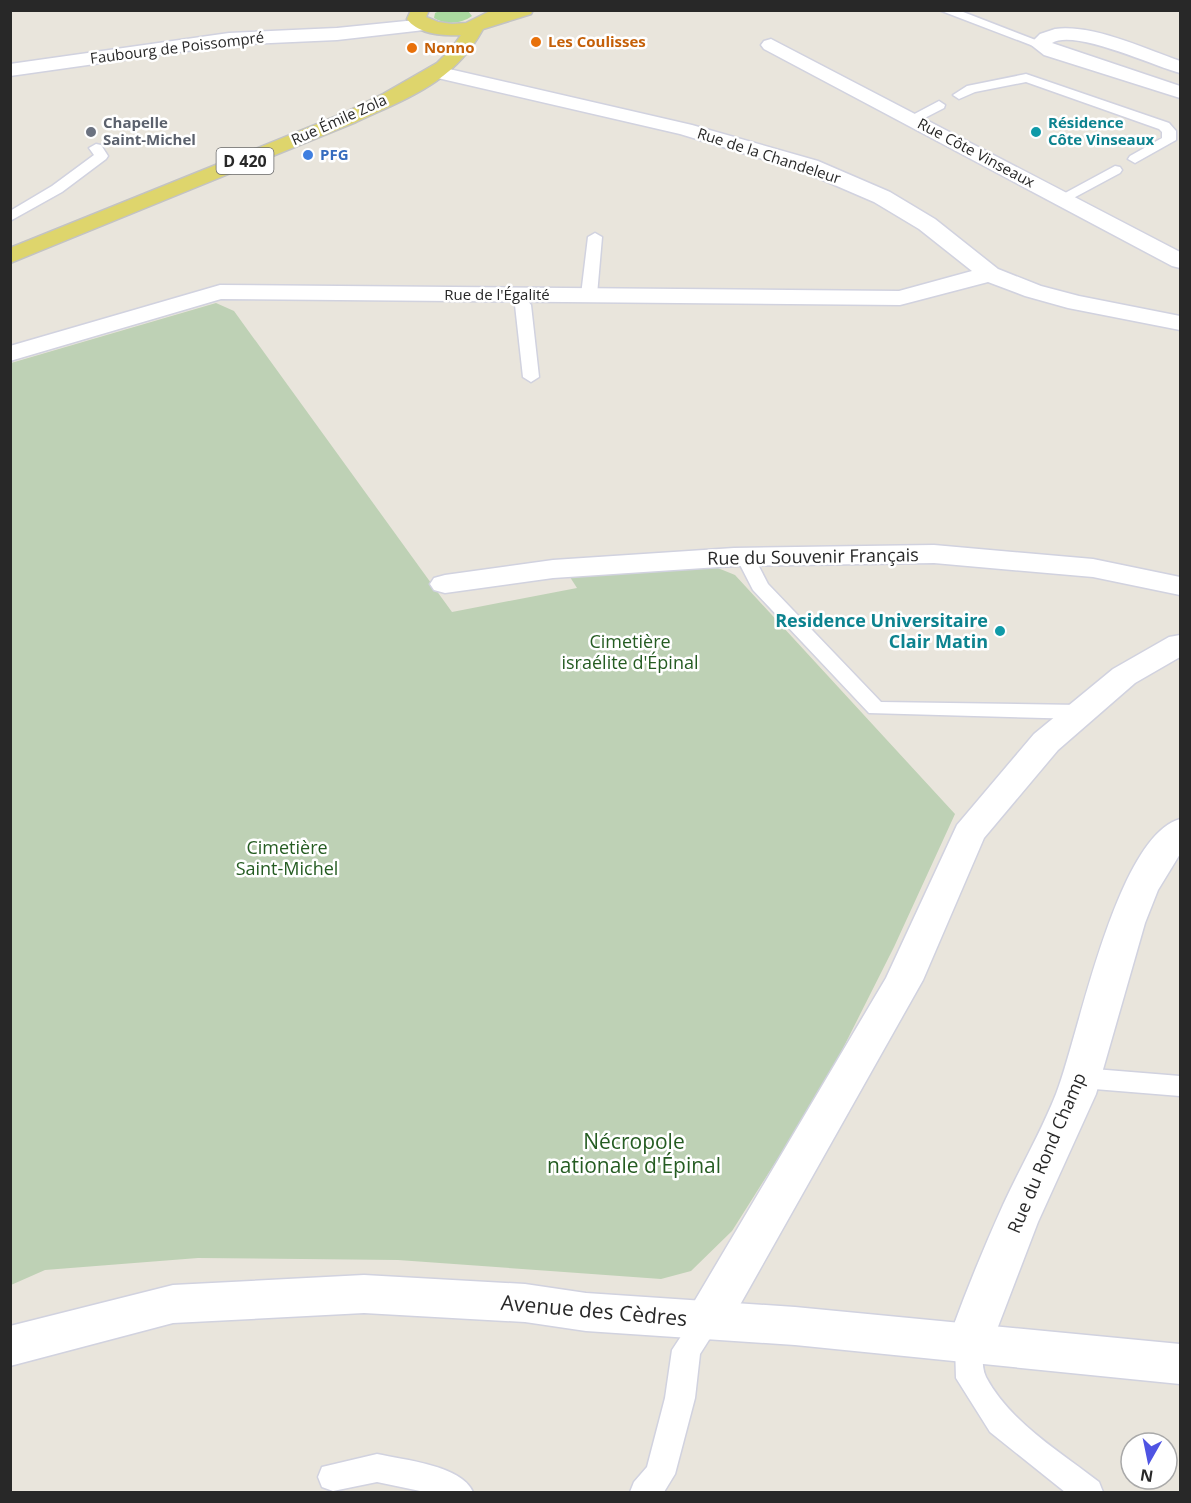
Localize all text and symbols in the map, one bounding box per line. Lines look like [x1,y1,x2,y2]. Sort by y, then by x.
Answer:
street label: Faubourg de Poissompré [89,26,265,68]
place label: Les Coulisses [548,31,646,51]
marker: Les Coulisses [529,35,543,49]
place label: Nonno [424,37,475,57]
marker: Nonno [405,41,419,55]
street label: Rue Émile Zola [288,89,390,149]
place label: Chapelle Saint-Michel [103,112,196,149]
place label: Résidence Côte Vinseaux [1048,112,1155,149]
street label: Rue Côte Vinseaux [914,113,1039,191]
street label: Rue de la Chandeleur [695,122,844,188]
marker: Chapelle Saint-Michel [84,125,98,139]
marker: Résidence Côte Vinseaux [1029,125,1043,139]
place label: PFG [320,144,349,164]
road number: D 420 [216,148,274,174]
marker: PFG [301,148,315,162]
street label: Rue de l'Égalité [444,284,550,304]
street label: Rue du Souvenir Français [707,542,919,570]
place label: Residence Universitaire Clair Matin [775,608,988,653]
marker: Residence Universitaire Clair Matin [993,624,1007,638]
park label: Cimetière israélite d'Épinal [562,629,698,674]
park label: Cimetière Saint-Michel [236,835,338,880]
street label: Rue du Rond Champ [1001,1069,1091,1237]
park label: Nécropole nationale d'Épinal [547,1127,721,1179]
street label: Avenue des Cèdres [500,1288,688,1332]
north arrow [1119,1431,1179,1491]
text: N [1139,1464,1155,1488]

